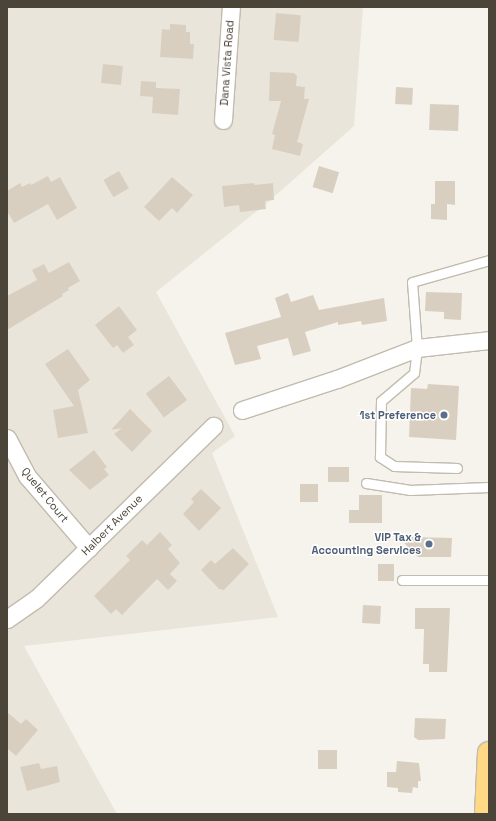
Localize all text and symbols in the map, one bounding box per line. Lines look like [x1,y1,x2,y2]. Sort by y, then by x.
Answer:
street label: Dana Vista Road [217,20,237,106]
place label: 1st Preference [360,408,436,422]
marker: 1st Preference [439,410,449,420]
street label: Quelet Court [19,465,71,525]
street label: Halbert Avenue [79,492,145,558]
place label: VIP Tax & Accounting Services [312,531,421,557]
marker: VIP Tax & Accounting Services [424,539,434,549]

